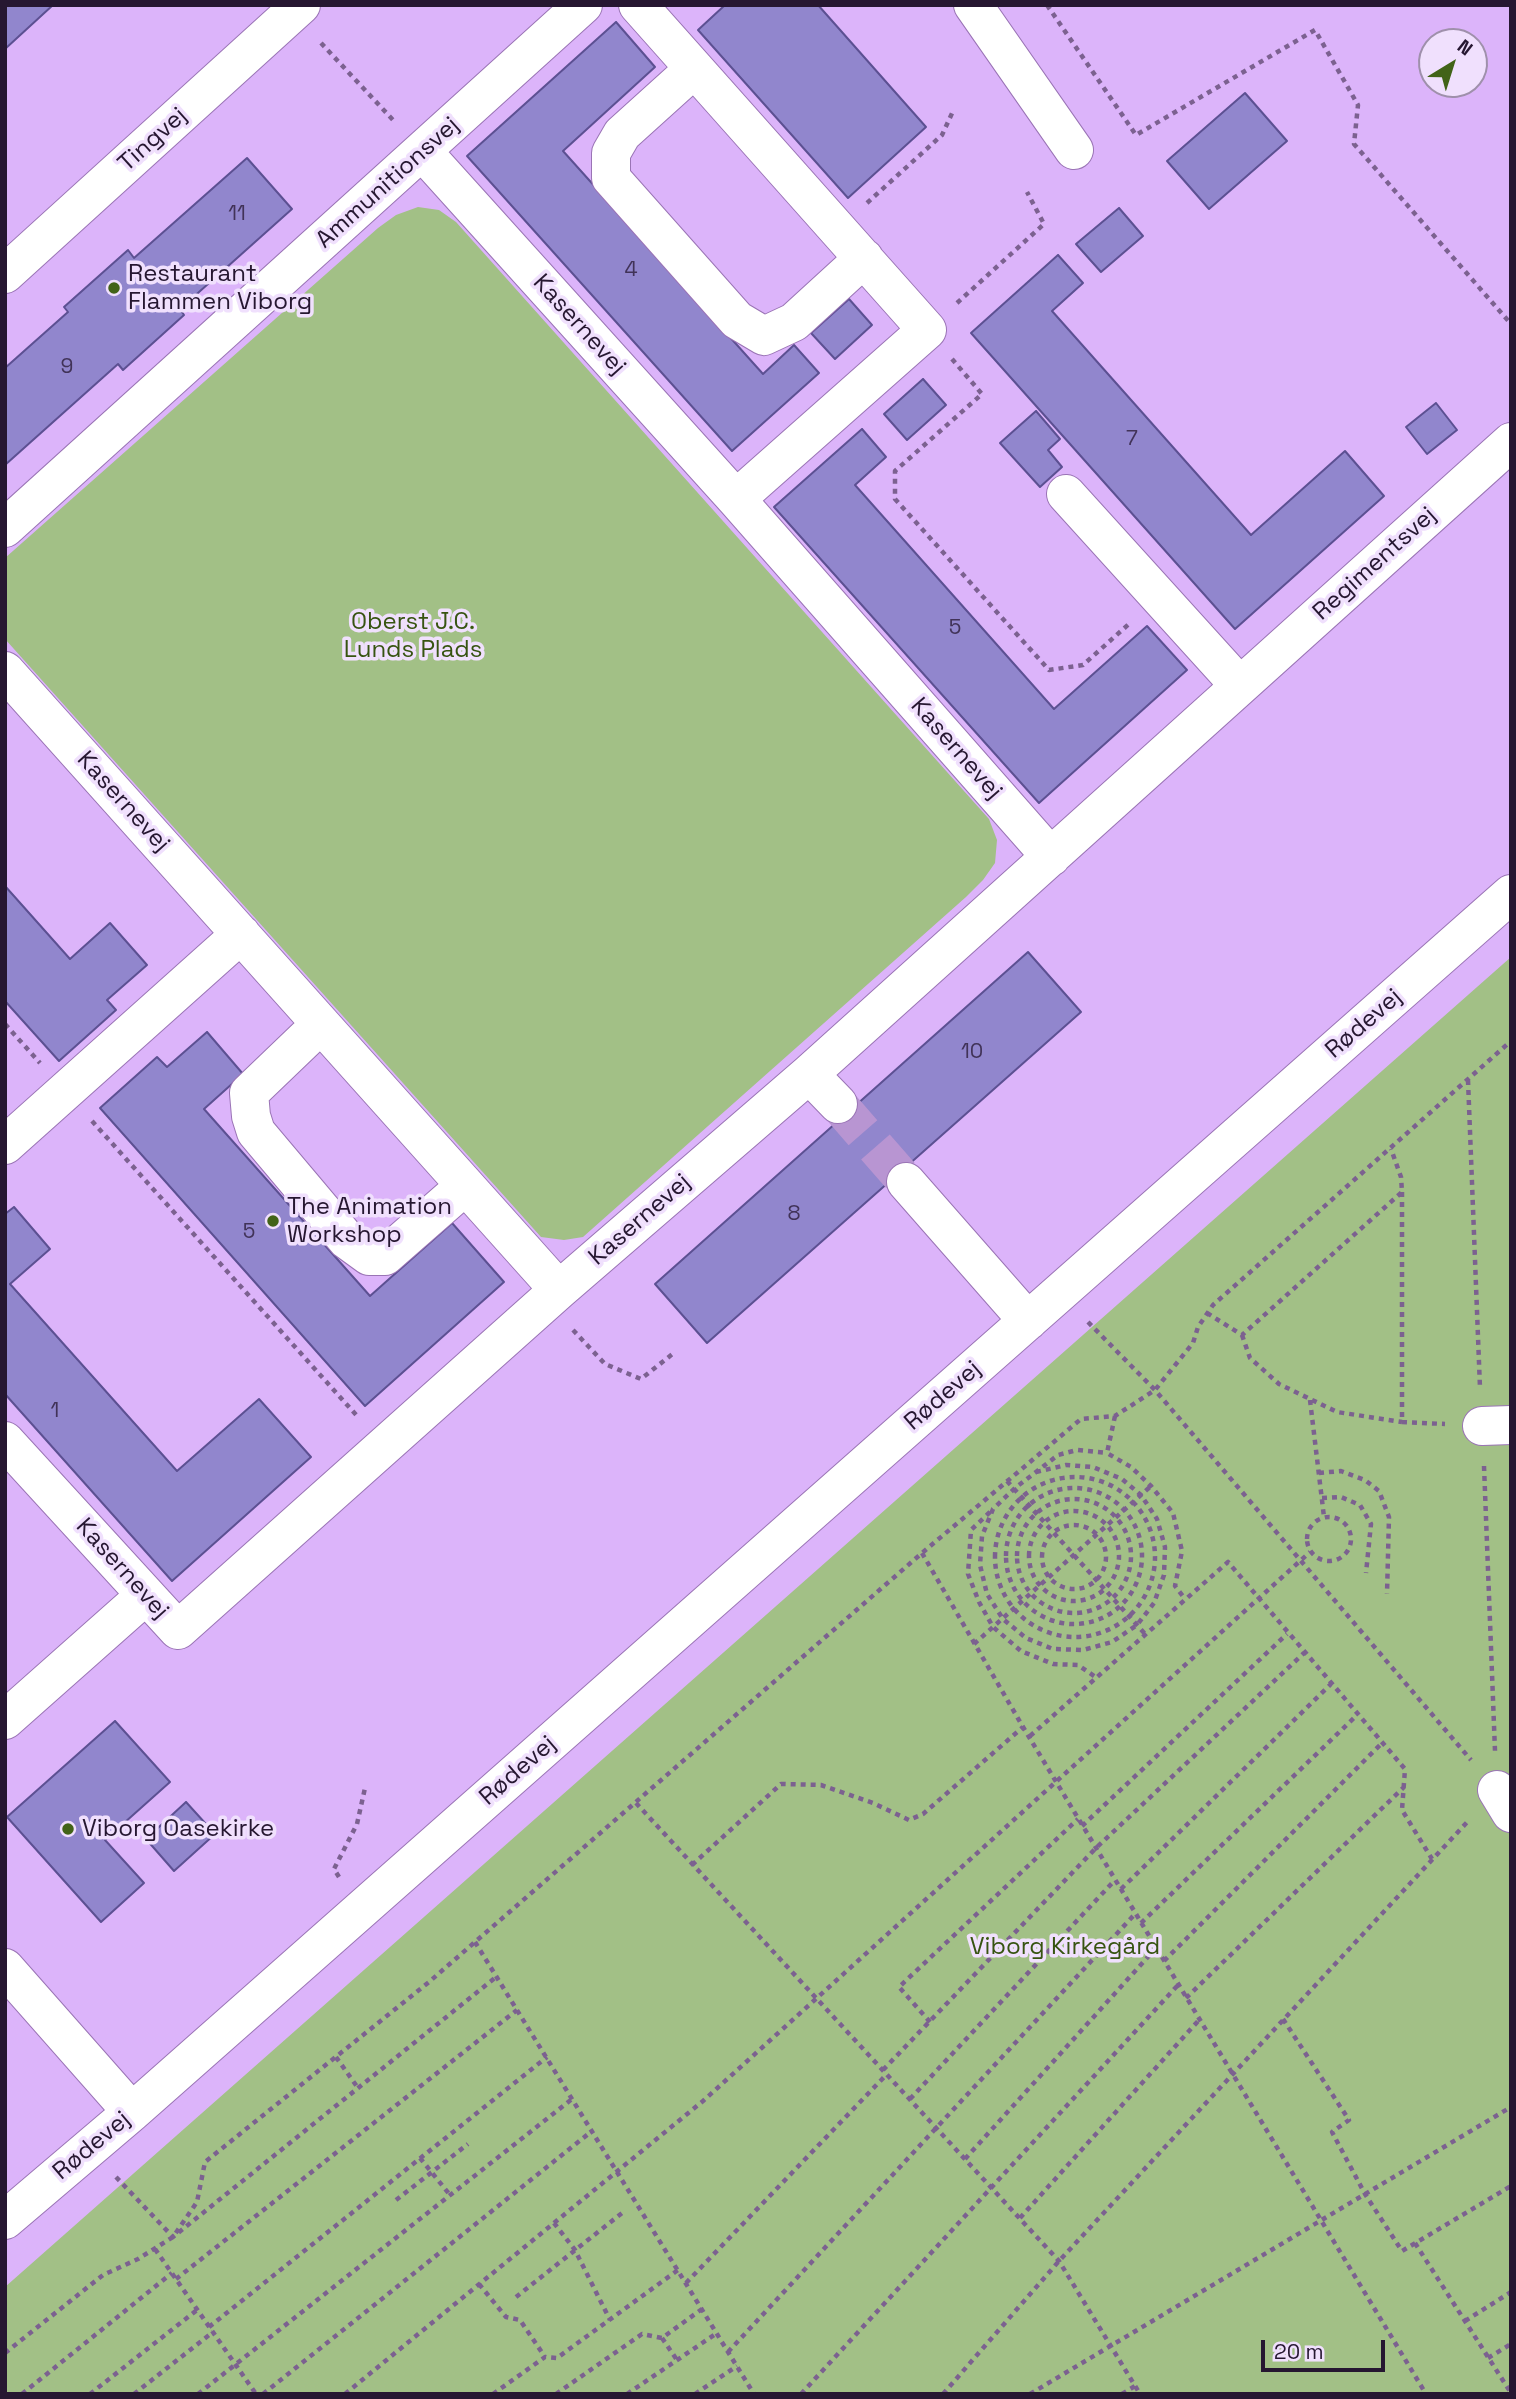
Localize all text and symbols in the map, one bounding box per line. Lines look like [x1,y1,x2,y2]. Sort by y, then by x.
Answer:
north arrow [1418,28,1488,98]
text: N [1452,34,1478,61]
street label: Tingvej [113,102,193,178]
street label: Ammunitionsvej [310,111,466,255]
house number: 11 [228,201,246,227]
house number: 4 [624,257,638,283]
place label: Restaurant Flammen Viborg [128,260,312,316]
street label: Kasernevej [526,269,632,381]
marker: Restaurant Flammen Viborg [106,280,122,296]
house number: 9 [61,354,73,380]
house number: 7 [1126,426,1138,452]
street label: Regimentsvej [1308,501,1442,627]
park label: Oberst J.C. Lunds Plads [344,608,482,664]
house number: 5 [949,615,961,641]
street label: Kasernevej [904,692,1008,806]
street label: Kasernevej [70,746,176,858]
street label: Rødevej [1320,983,1408,1065]
house number: 10 [961,1039,983,1065]
street label: Kasernevej [583,1168,697,1272]
place label: The Animation Workshop [287,1193,452,1249]
house number: 8 [787,1201,801,1227]
marker: The Animation Workshop [265,1213,281,1229]
house number: 5 [243,1219,255,1245]
street label: Rødevej [899,1355,987,1437]
house number: 1 [51,1398,59,1424]
street label: Kasernevej [69,1513,175,1625]
street label: Rødevej [474,1730,562,1812]
place label: Viborg Oasekirke [82,1815,274,1843]
marker: Viborg Oasekirke [60,1821,76,1837]
park label: Viborg Kirkegård [970,1933,1160,1961]
street label: Rødevej [48,2105,136,2187]
scale bar [1264,2326,1388,2370]
text: 20 m [1274,2338,1324,2365]

